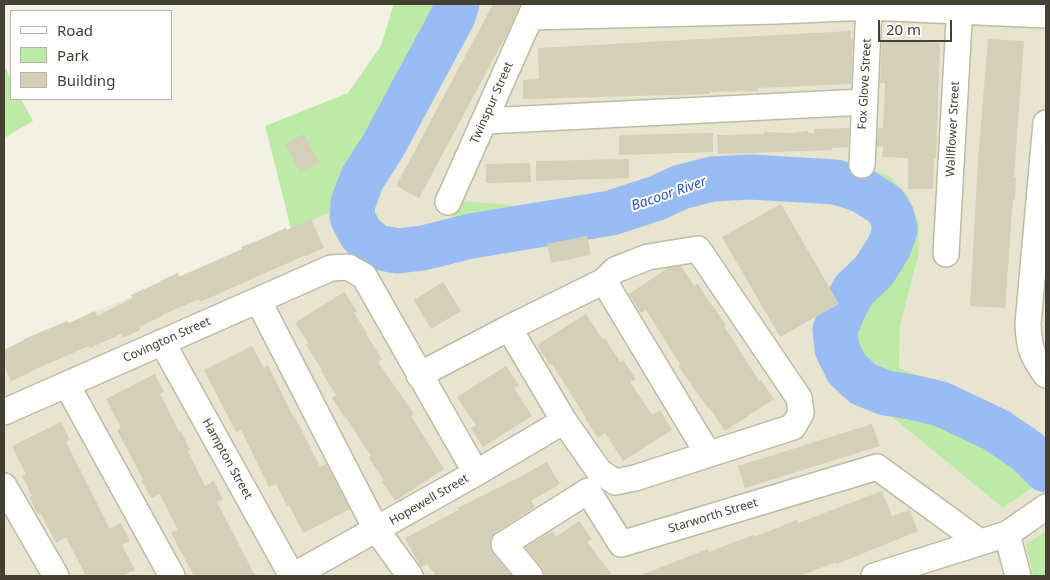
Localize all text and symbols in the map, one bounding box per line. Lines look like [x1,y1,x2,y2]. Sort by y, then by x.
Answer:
legend [10,10,172,100]
scale bar [880,10,954,42]
text: 20 m [886,19,921,39]
text: Road [57,20,93,40]
street label: Fox Glove Street [855,38,875,130]
text: Park [57,45,89,65]
street label: Twinspur Street [467,60,517,146]
text: Building [57,70,115,90]
street label: Wallflower Street [943,81,963,177]
water label: Bacoor River [629,173,709,215]
street label: Covington Street [121,314,213,366]
street label: Hampton Street [199,416,255,502]
street label: Hopewell Street [387,471,471,529]
street label: Starworth Street [667,496,759,536]

